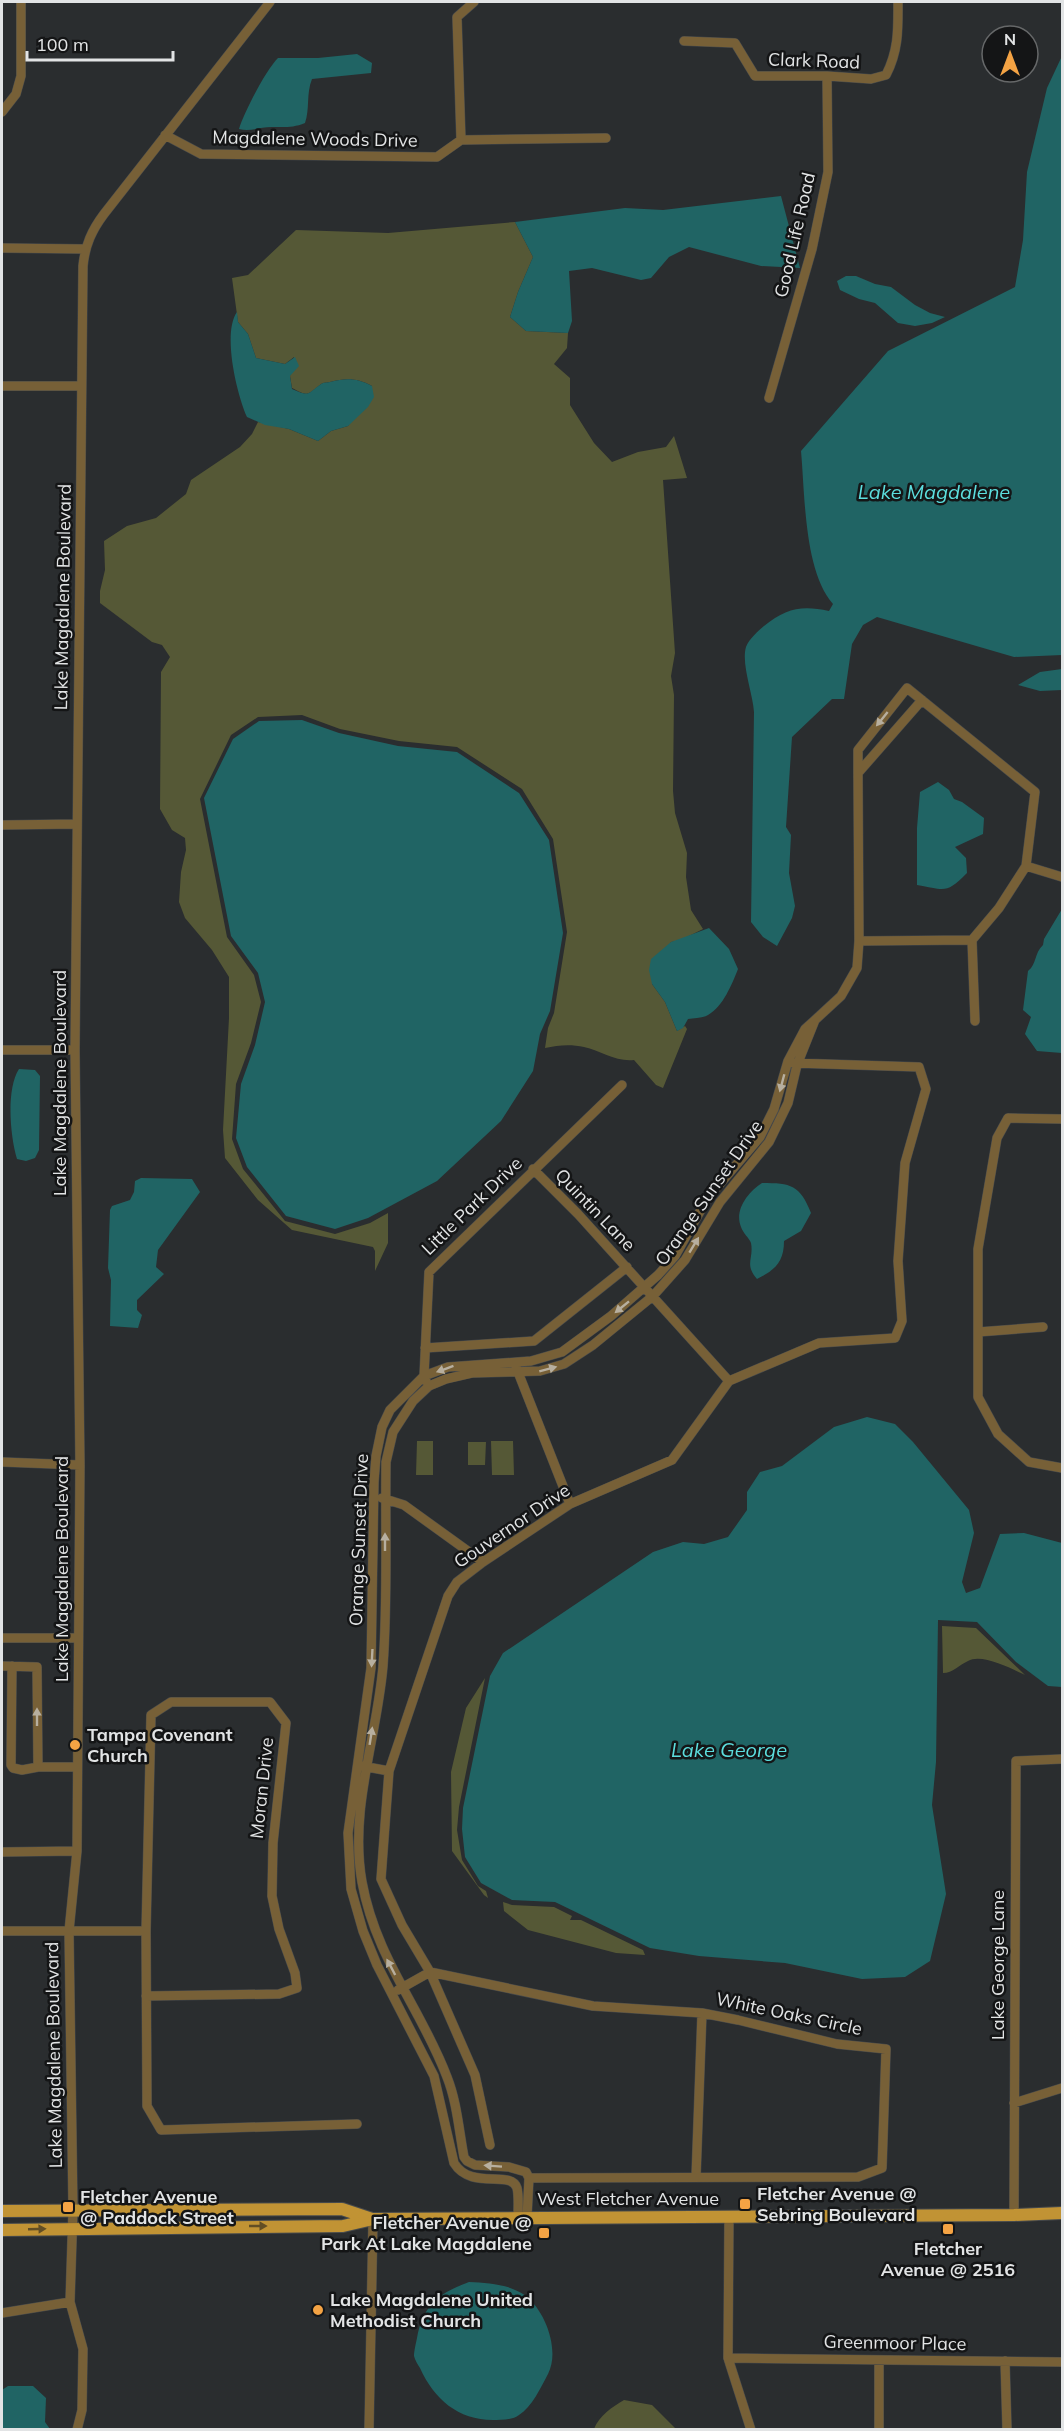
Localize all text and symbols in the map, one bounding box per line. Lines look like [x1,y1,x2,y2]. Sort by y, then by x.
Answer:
scale bar [27,24,172,62]
north arrow [980,24,1040,84]
text: N [1004,29,1016,49]
text: 100 m [36,33,89,56]
street label: Clark Road [768,47,860,74]
street label: Magdalene Woods Drive [212,125,418,152]
street label: Good Life Road [769,170,820,300]
water label: Lake Magdalene [858,479,1010,504]
street label: Lake Magdalene Boulevard [49,484,76,710]
one-way arrow [876,711,889,727]
street label: Lake Magdalene Boulevard [48,970,71,1196]
one-way arrow [777,1074,786,1092]
street label: Orange Sunset Drive [650,1116,767,1270]
street label: Little Park Drive [416,1152,527,1260]
street label: Quintin Lane [550,1164,640,1256]
one-way arrow [689,1237,700,1253]
one-way arrow [615,1300,630,1312]
one-way arrow [539,1364,557,1373]
one-way arrow [436,1365,454,1375]
street label: Orange Sunset Drive [344,1453,373,1627]
street label: Lake Magdalene Boulevard [50,1456,73,1682]
street label: Gouvernor Drive [449,1478,574,1573]
one-way arrow [380,1533,390,1552]
one-way arrow [367,1649,376,1668]
one-way arrow [32,1707,42,1726]
place label: Tampa Covenant Church [87,1723,233,1767]
one-way arrow [367,1726,376,1745]
street label: Moran Drive [245,1736,278,1840]
water label: Lake George [671,1737,787,1762]
marker: Tampa Covenant Church [68,1738,82,1752]
street label: Lake George Lane [986,1890,1009,2040]
street label: Lake Magdalene Boulevard [40,1942,67,2168]
one-way arrow [386,1958,396,1976]
street label: White Oaks Circle [714,1987,864,2040]
one-way arrow [483,2161,502,2171]
place label: Fletcher Avenue @ Sebring Boulevard [757,2182,917,2226]
place label: Fletcher Avenue @ Paddock Street [80,2185,234,2229]
street label: West Fletcher Avenue [537,2187,719,2210]
marker: Fletcher Avenue @ Sebring Boulevard [738,2197,752,2211]
marker: Fletcher Avenue @ Paddock Street [61,2200,75,2214]
place label: Fletcher Avenue @ Park At Lake Magdalene [321,2211,532,2255]
one-way arrow [248,2221,267,2231]
marker: Fletcher Avenue @ 2516 [941,2222,955,2236]
one-way arrow [28,2224,47,2233]
marker: Fletcher Avenue @ Park At Lake Magdalene [537,2226,551,2240]
place label: Fletcher Avenue @ 2516 [881,2237,1015,2281]
place label: Lake Magdalene United Methodist Church [330,2288,533,2332]
marker: Lake Magdalene United Methodist Church [311,2303,325,2317]
street label: Greenmoor Place [824,2330,967,2355]

